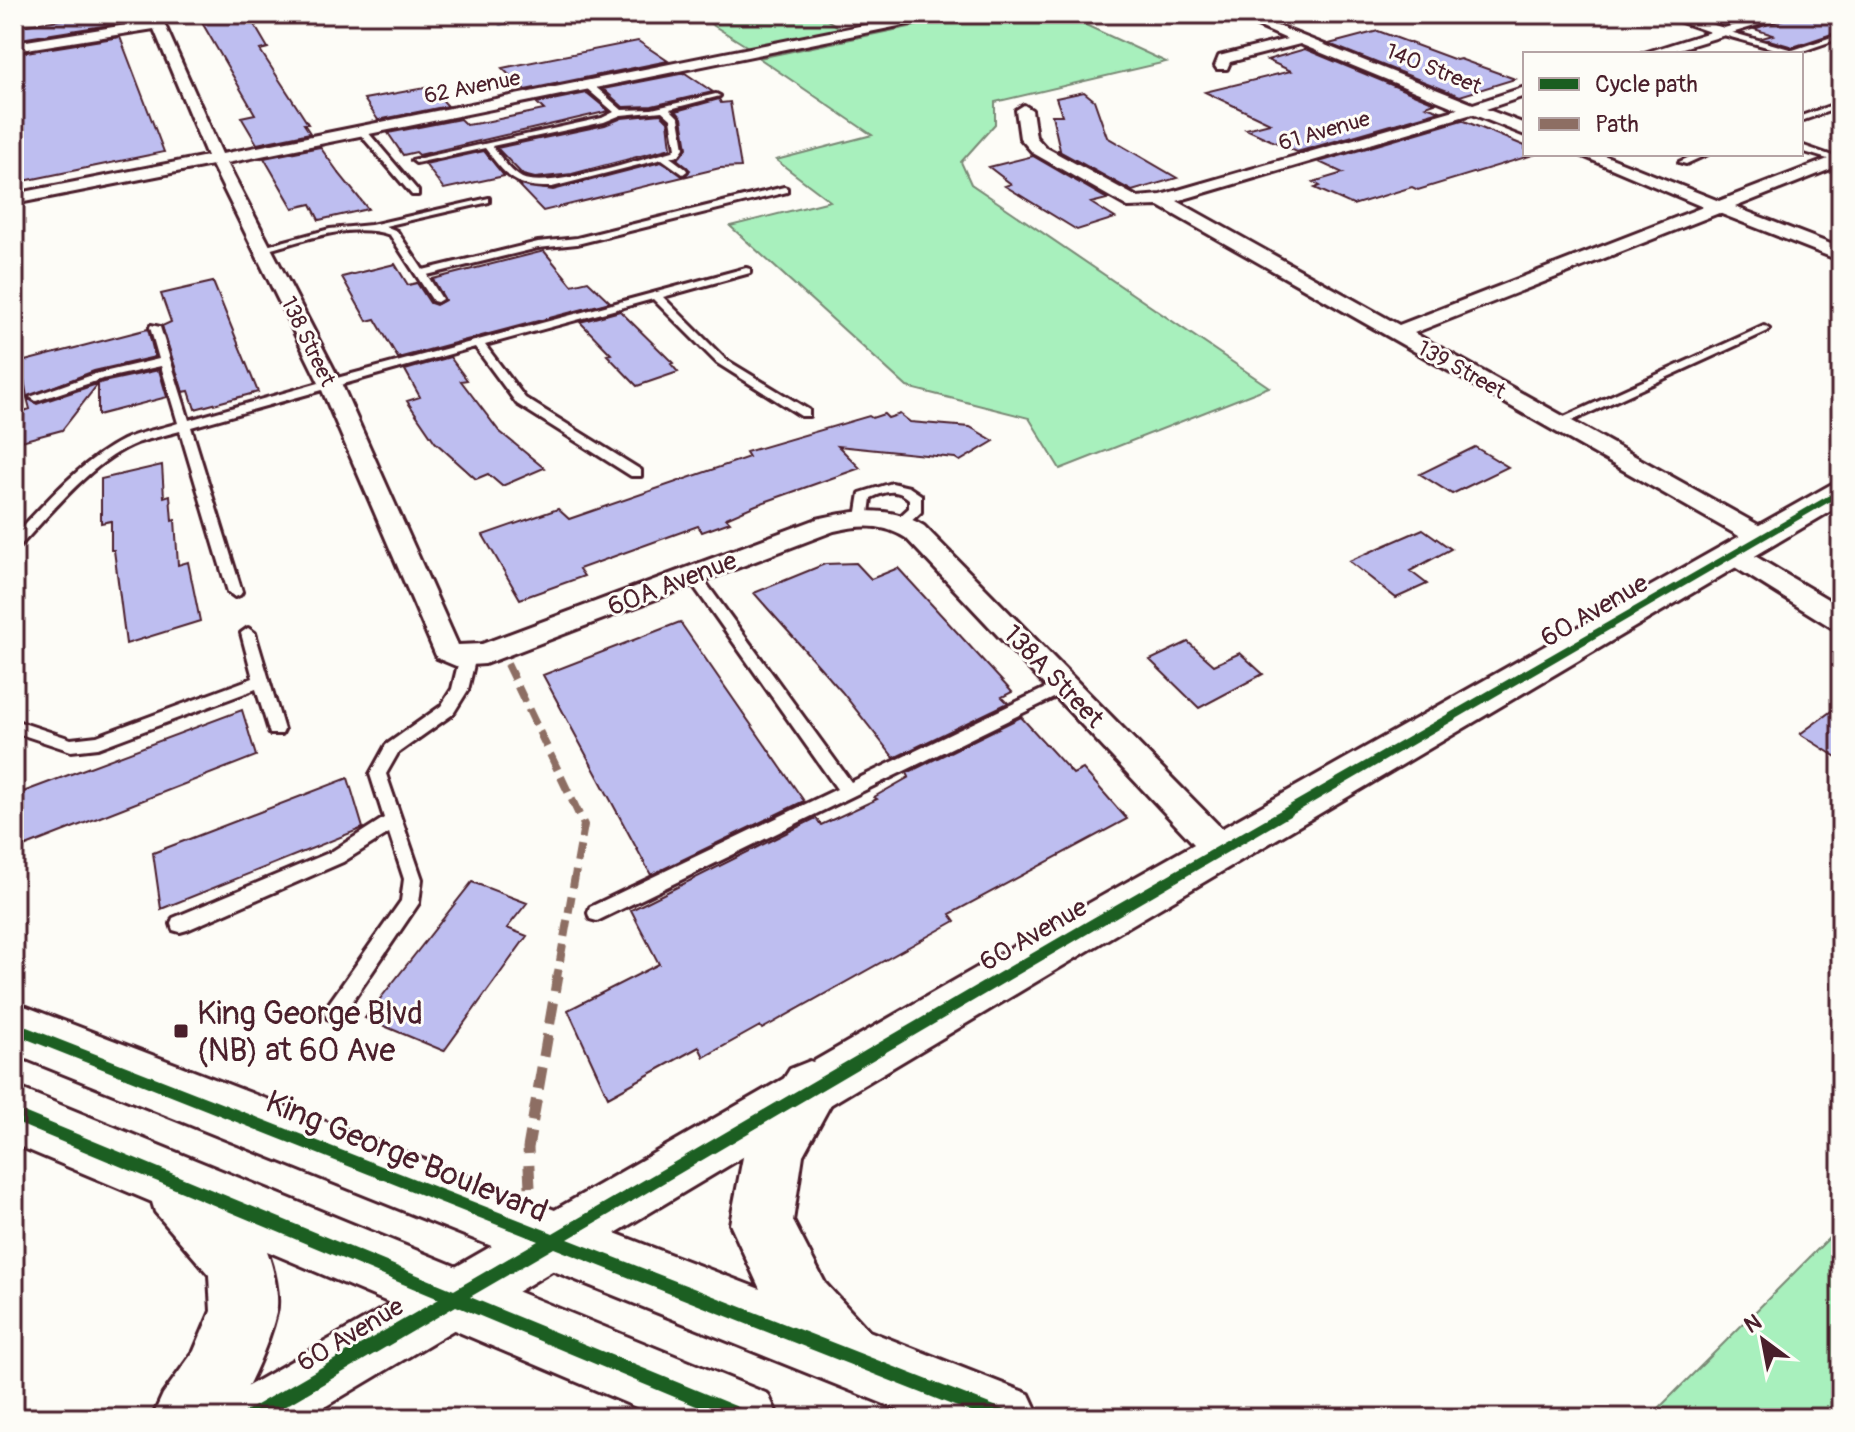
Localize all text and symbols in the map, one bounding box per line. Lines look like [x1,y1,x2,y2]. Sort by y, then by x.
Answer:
street label: 140 Street [1382,37,1486,101]
legend [1523,52,1803,156]
street label: 62 Avenue [422,64,523,110]
text: Cycle path [1595,70,1698,99]
street label: 61 Avenue [1275,105,1373,157]
text: Path [1595,110,1639,139]
street label: 138 Street [274,292,342,391]
street label: 139 Street [1412,334,1511,406]
street label: 60A Avenue [603,545,741,623]
street label: 60 Avenue [1535,567,1654,654]
street label: 138A Street [996,619,1111,735]
street label: 60 Avenue [974,891,1093,978]
place label: King George Blvd (NB) at 60 Ave [197,994,423,1071]
marker: King George Blvd (NB) at 60 Ave [172,1022,190,1040]
street label: King George Boulevard [260,1082,554,1232]
street label: 60 Avenue [292,1291,410,1379]
north arrow [1723,1300,1803,1380]
text: N [1739,1308,1767,1340]

